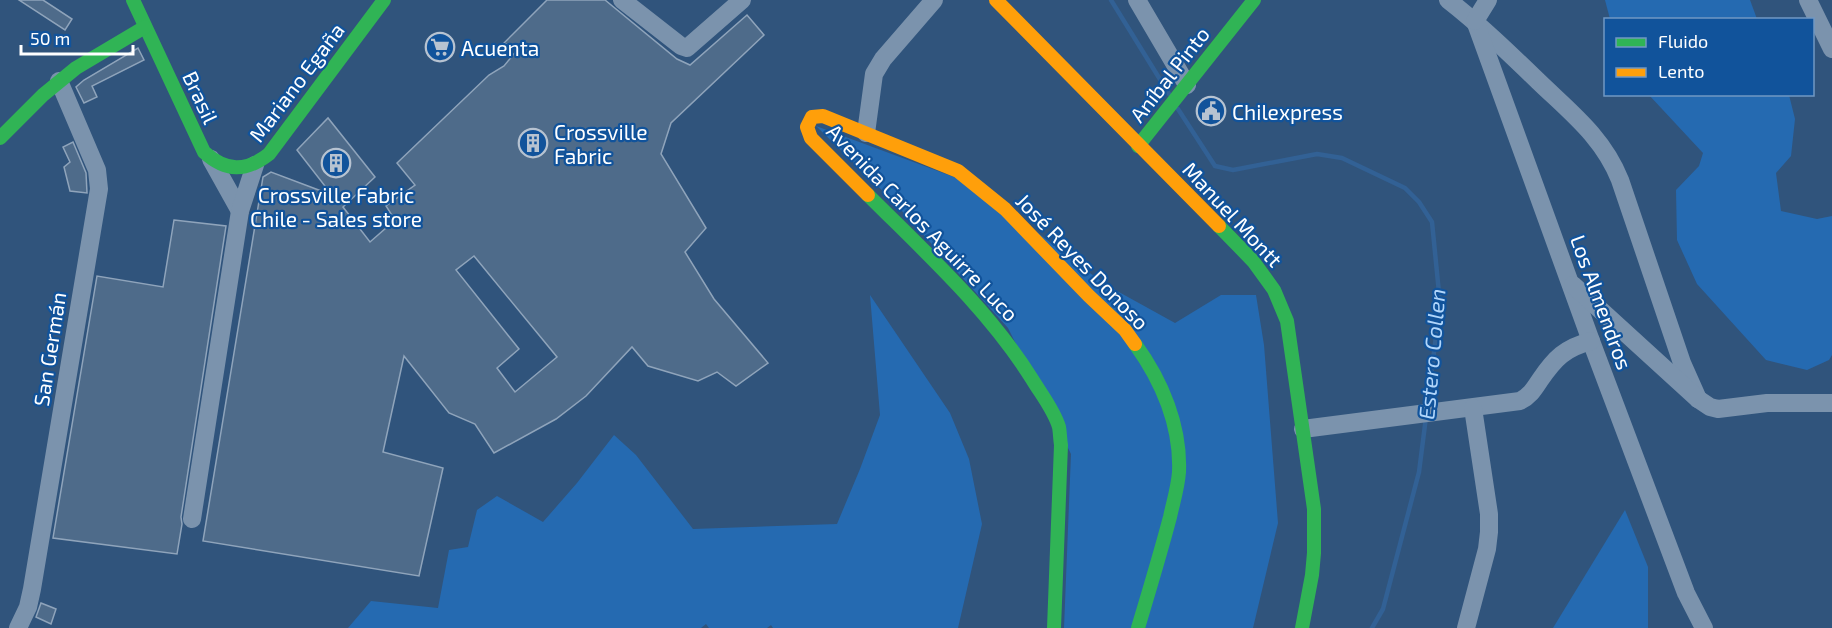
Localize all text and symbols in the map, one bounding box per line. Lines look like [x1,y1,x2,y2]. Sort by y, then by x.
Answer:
scale bar [21,18,134,56]
street label: Mariano Egaña [243,18,349,146]
legend [1604,18,1814,96]
street label: Aníbal Pinto [1124,21,1214,127]
text: 50 m [30,27,70,49]
text: Fluido [1658,30,1708,52]
supermarket icon: Acuenta [424,31,456,63]
place label: Acuenta [461,35,539,60]
text: Lento [1658,60,1704,82]
street label: Brasil [178,67,224,128]
public building icon: Chilexpress [1195,95,1227,127]
place label: Chilexpress [1232,99,1343,124]
street label: Avenida Carlos Aguirre Luco [822,118,1024,326]
place label: Crossville Fabric [554,119,647,168]
building icon: Crossville Fabric [517,127,549,159]
building icon: Crossville Fabric Chile - Sales store [320,147,352,179]
street label: Manuel Montt [1178,156,1288,272]
place label: Crossville Fabric Chile - Sales store [250,182,422,231]
street label: José Reyes Donoso [1011,188,1155,334]
street label: Los Almendros [1566,231,1638,373]
water label: Estero Collen [1412,287,1450,421]
street label: San Germán [28,290,70,408]

